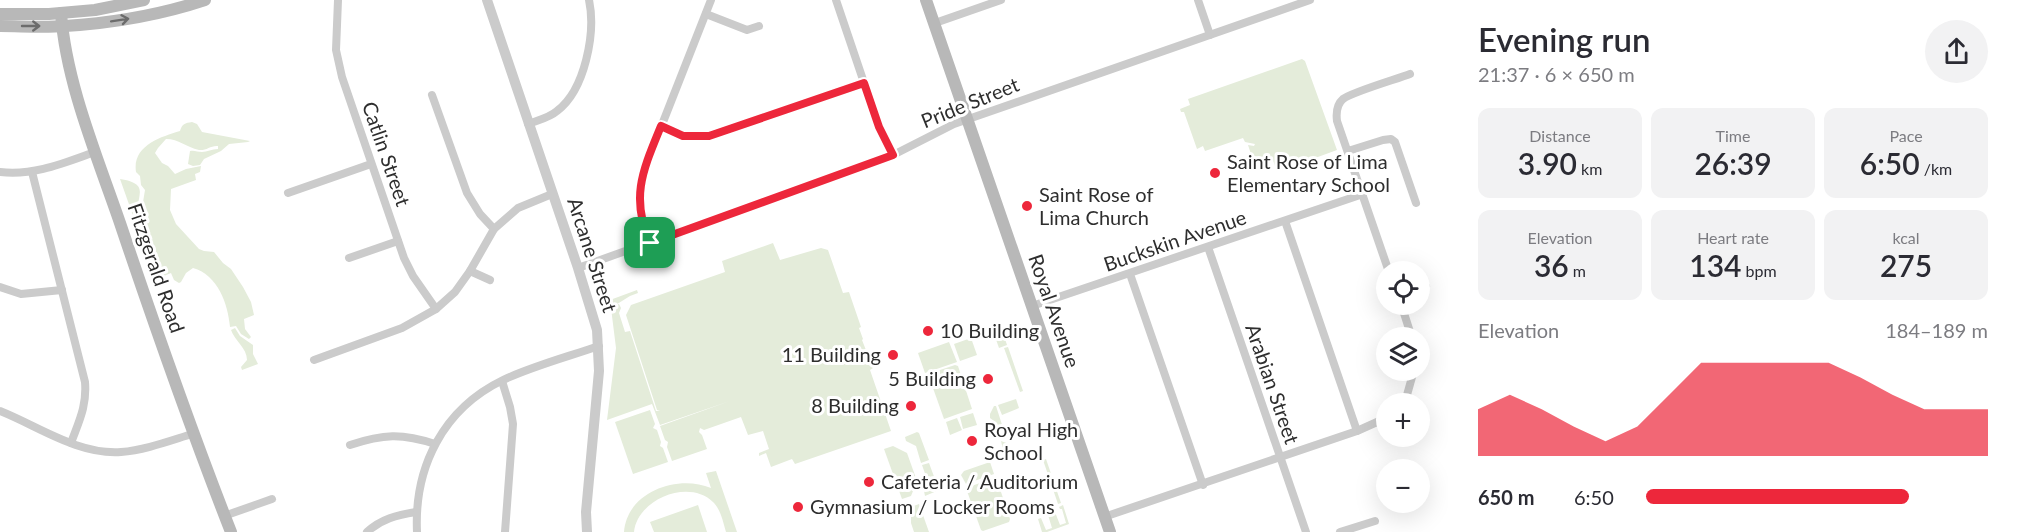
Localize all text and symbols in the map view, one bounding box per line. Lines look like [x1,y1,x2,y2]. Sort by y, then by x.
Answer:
one-way arrow [110,14,130,25]
text: Evening run [1478,19,1651,59]
one-way arrow [21,20,41,32]
button: share [1925,20,1988,83]
text: 21:37 · 6 × 650 m [1478,62,1635,86]
street label: Pride Street [917,72,1022,133]
street label: Catlin Street [358,98,416,209]
text: Distance [1529,126,1591,145]
text: Time [1716,126,1750,145]
text: Pace [1889,126,1923,145]
text: 3.90 [1518,145,1577,181]
text: 26:39 [1694,145,1772,181]
text: 6:50 [1860,145,1920,181]
place label: Saint Rose of Lima Elementary School [1227,149,1390,196]
text: km [1577,159,1602,178]
text: /km [1920,159,1952,178]
marker: Saint Rose of Lima Elementary School [1208,166,1222,180]
place label: Saint Rose of Lima Church [1039,182,1153,229]
street label: Arcane Street [563,194,623,315]
marker: Saint Rose of Lima Church [1020,199,1034,213]
street label: Fitzgerald Road [124,200,190,336]
street label: Buckskin Avenue [1100,204,1249,276]
pin [624,217,675,268]
icon: arrive [633,226,666,259]
text: Elevation [1528,228,1593,247]
text: Heart rate [1697,228,1769,247]
text: kcal [1892,228,1920,247]
text: 36 [1534,247,1569,283]
text: 134 [1689,247,1742,283]
text: 275 [1880,247,1932,283]
street label: Royal Avenue [1024,251,1086,371]
map controls [1376,261,1430,513]
button: locate [1376,261,1430,315]
text: m [1569,261,1586,280]
text: bpm [1742,261,1777,280]
place label: 10 Building [940,318,1039,342]
text: Elevation [1478,318,1559,342]
text: 184–189 m [1885,318,1988,342]
street label: Arabian Street [1241,320,1305,447]
marker: 10 Building [921,324,935,338]
button: layers [1376,327,1430,381]
place label: 11 Building [782,342,881,366]
marker: 11 Building [886,348,900,362]
place label: 5 Building [888,366,976,390]
marker: 5 Building [981,372,995,386]
place label: 8 Building [811,393,899,417]
button: + [1376,393,1430,447]
marker: 8 Building [904,399,918,413]
place label: Royal High School [984,417,1078,464]
marker: Royal High School [965,434,979,448]
button: − [1376,459,1430,513]
place label: Cafeteria / Auditorium [881,469,1078,493]
marker: Cafeteria / Auditorium [862,475,876,489]
text: 650 m [1478,485,1534,509]
text: 6:50 [1574,485,1614,509]
place label: Gymnasium / Locker Rooms [810,494,1055,518]
marker: Gymnasium / Locker Rooms [791,500,805,514]

